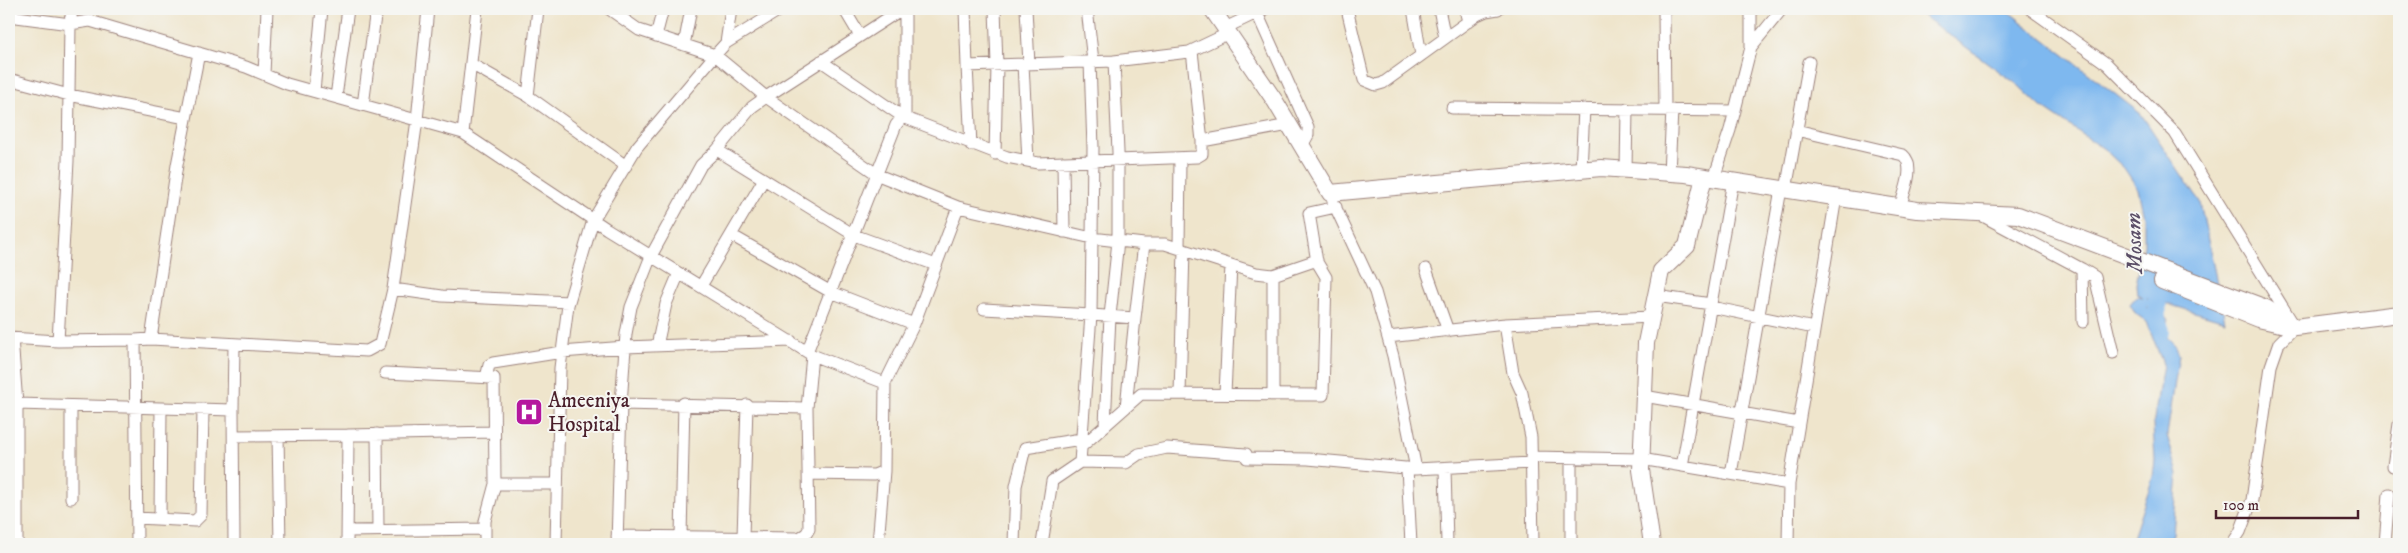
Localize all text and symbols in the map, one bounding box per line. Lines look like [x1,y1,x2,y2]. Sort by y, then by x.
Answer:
water label: Mosam [2120,212,2149,276]
place label: Ameeniya Hospital [548,388,630,438]
hospital icon: Ameeniya Hospital [514,397,544,427]
scale bar [2216,488,2358,520]
text: 100 m [2223,496,2259,515]

